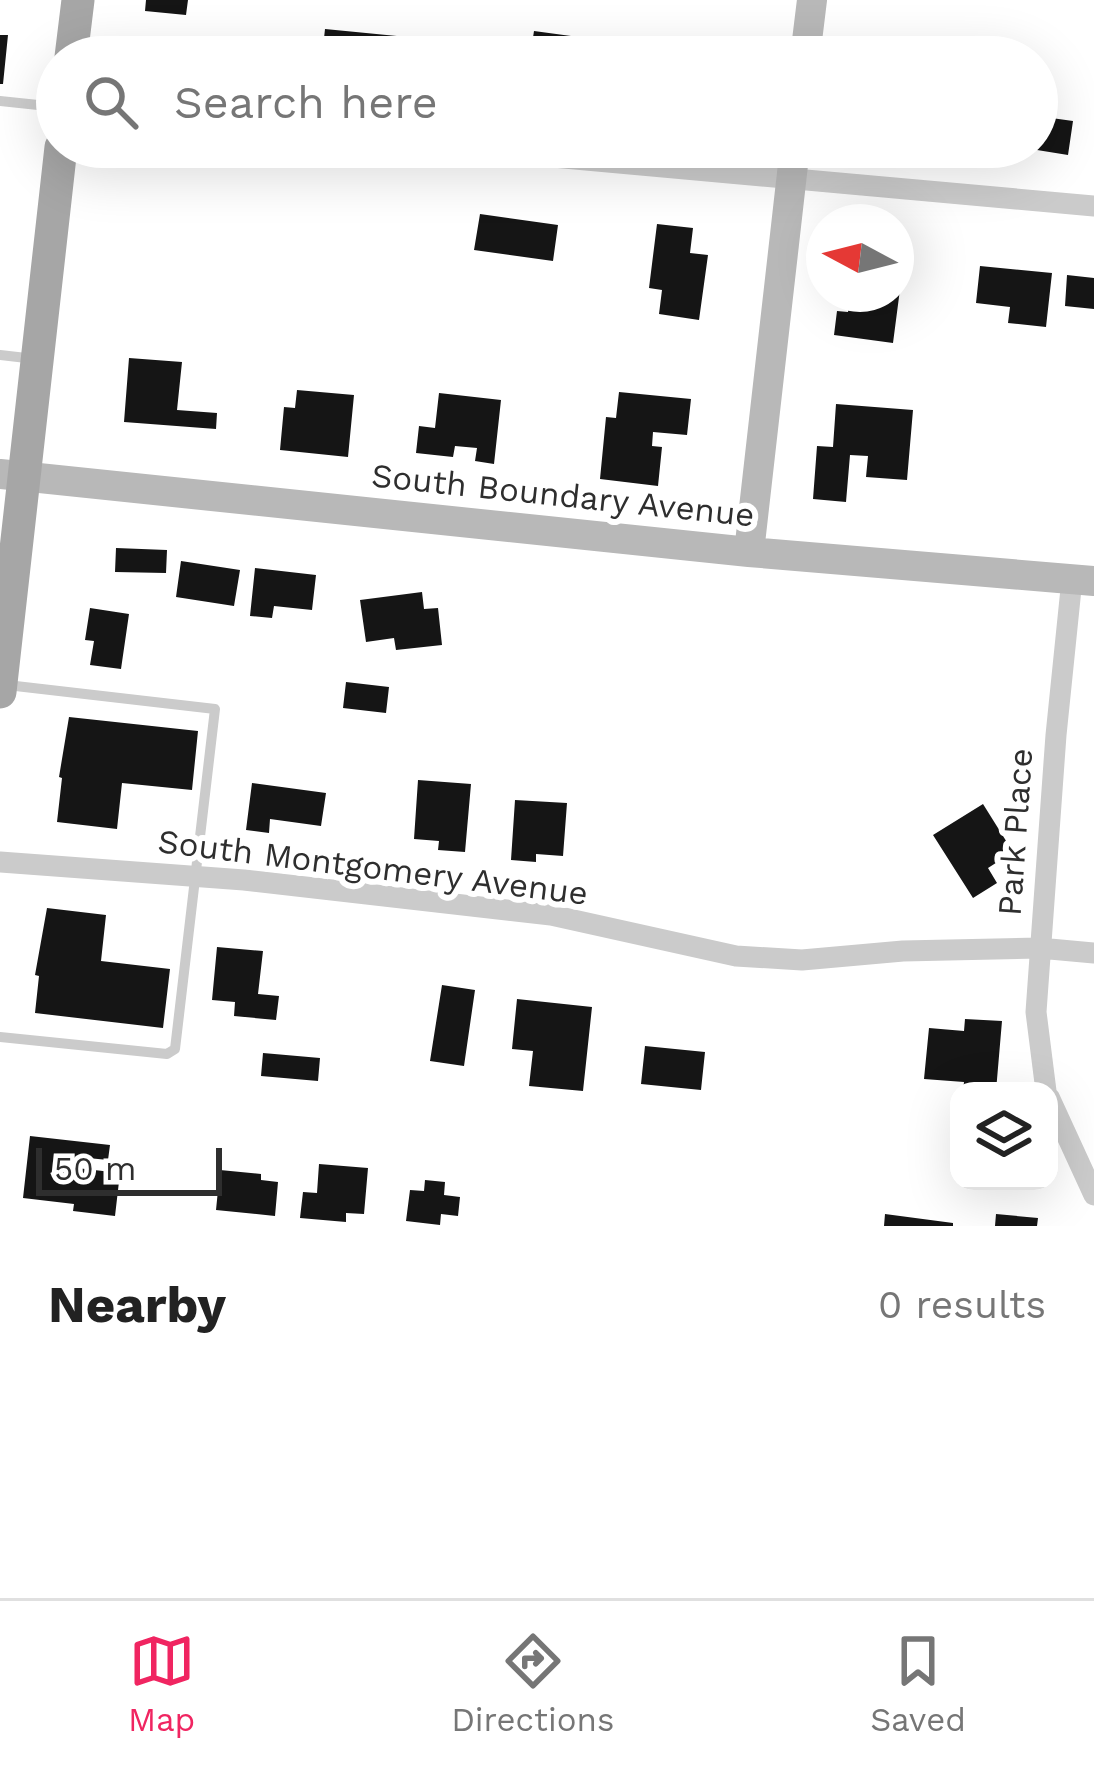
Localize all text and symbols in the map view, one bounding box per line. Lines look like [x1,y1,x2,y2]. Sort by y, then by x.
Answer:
search box [36,36,1058,168]
icon: search [78,69,144,135]
text: Search here [174,76,438,129]
north arrow [806,204,914,312]
street label: South Boundary Avenue [370,456,756,534]
street label: Park Place [990,747,1040,917]
street label: South Montgomery Avenue [156,821,590,913]
map controls [950,1082,1058,1190]
button: layers [950,1082,1058,1190]
scale bar [36,1142,222,1195]
text: 50 m [54,1149,136,1188]
text: Nearby [48,1275,226,1334]
text: 0 results [878,1282,1046,1327]
tab: Map [128,1628,195,1739]
tab: Directions [451,1628,614,1739]
tab: Saved [870,1628,966,1739]

